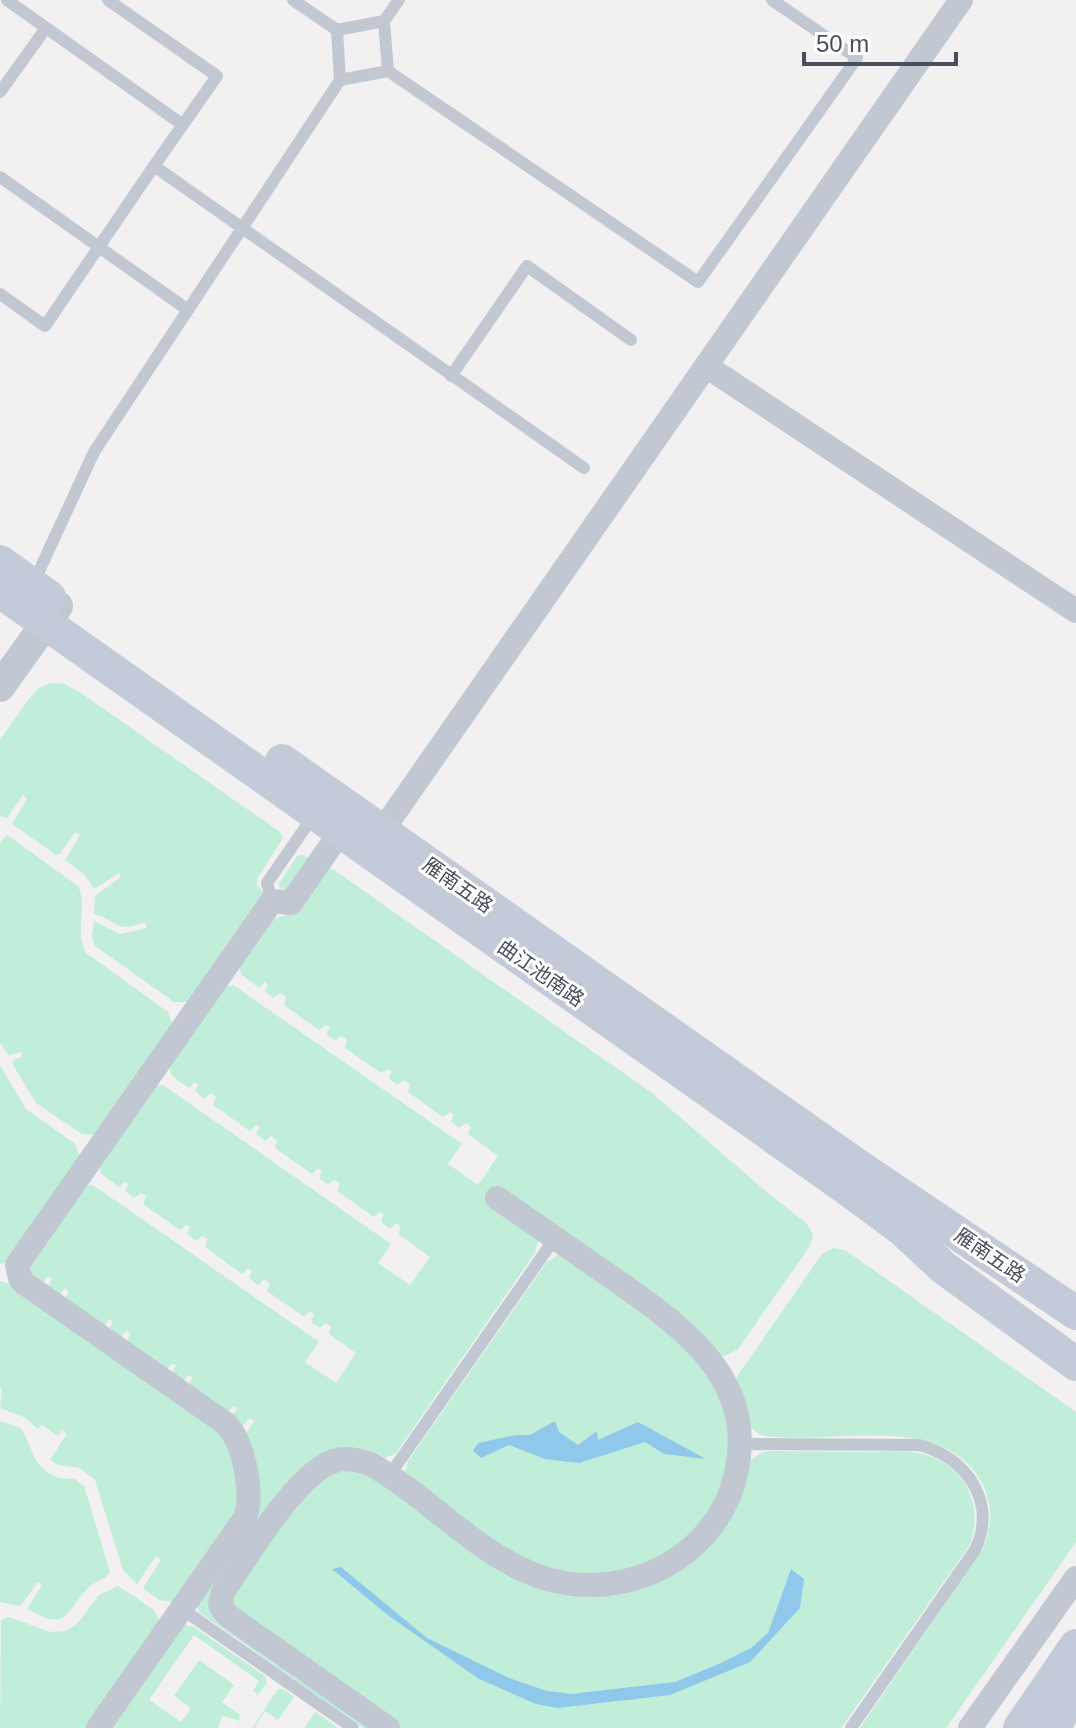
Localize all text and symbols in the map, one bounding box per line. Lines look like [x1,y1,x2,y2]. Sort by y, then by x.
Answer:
scale bar [804,16,956,66]
text: 50 m [816,30,869,57]
street label: 雁南五路 [419,853,497,917]
street label: 曲江池南路 [494,935,588,1011]
street label: 雁南五路 [951,1224,1029,1286]

